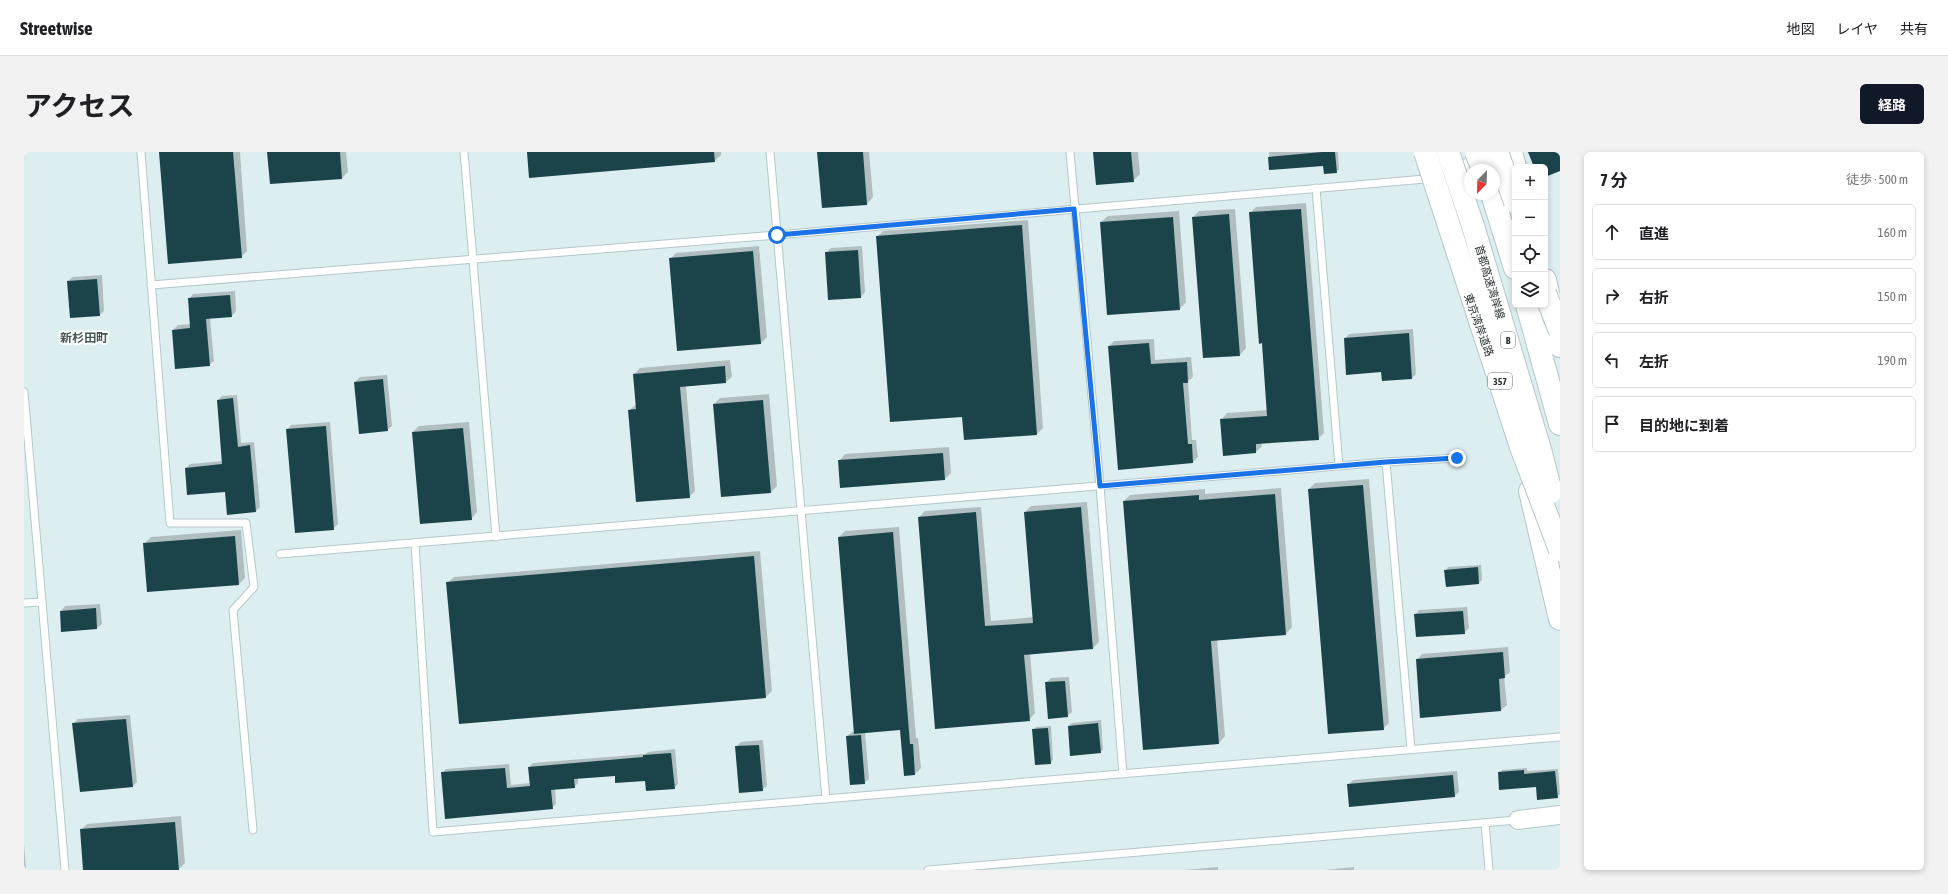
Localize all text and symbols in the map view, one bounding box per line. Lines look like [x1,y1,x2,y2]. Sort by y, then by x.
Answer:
text: Streetwise [20,17,93,39]
text: 地図 [1786,21,1814,37]
text: レイヤ [1836,21,1878,37]
text: 共有 [1900,21,1928,37]
button: 経路 [1860,84,1924,124]
text: アクセス [24,90,135,122]
north arrow [1464,164,1500,200]
map controls [1512,164,1548,308]
button: + [1512,164,1548,200]
text: 7 分 [1600,170,1627,190]
text: 徒歩 · 500 m [1846,172,1908,187]
button: − [1512,200,1548,236]
icon: ahead [1601,221,1623,243]
text: 直進 [1639,225,1669,242]
text: 160 m [1878,225,1907,240]
route start [768,226,786,244]
button: locate [1512,236,1548,272]
street label: 首都高速湾岸線 [1473,243,1507,321]
button: layers [1512,272,1548,308]
icon: right [1601,285,1623,307]
text: 右折 [1639,289,1669,306]
text: 150 m [1878,289,1907,304]
street label: 東京湾岸道路 [1462,292,1496,358]
district label: 新杉田町 [60,331,108,345]
road number: B [1501,332,1515,348]
icon: left [1601,349,1623,371]
text: 左折 [1639,353,1669,370]
text: 190 m [1878,353,1907,368]
road number: 357 [1488,373,1512,389]
icon: arrive [1601,413,1623,435]
text: 目的地に到着 [1639,417,1729,434]
route end [1448,449,1466,467]

